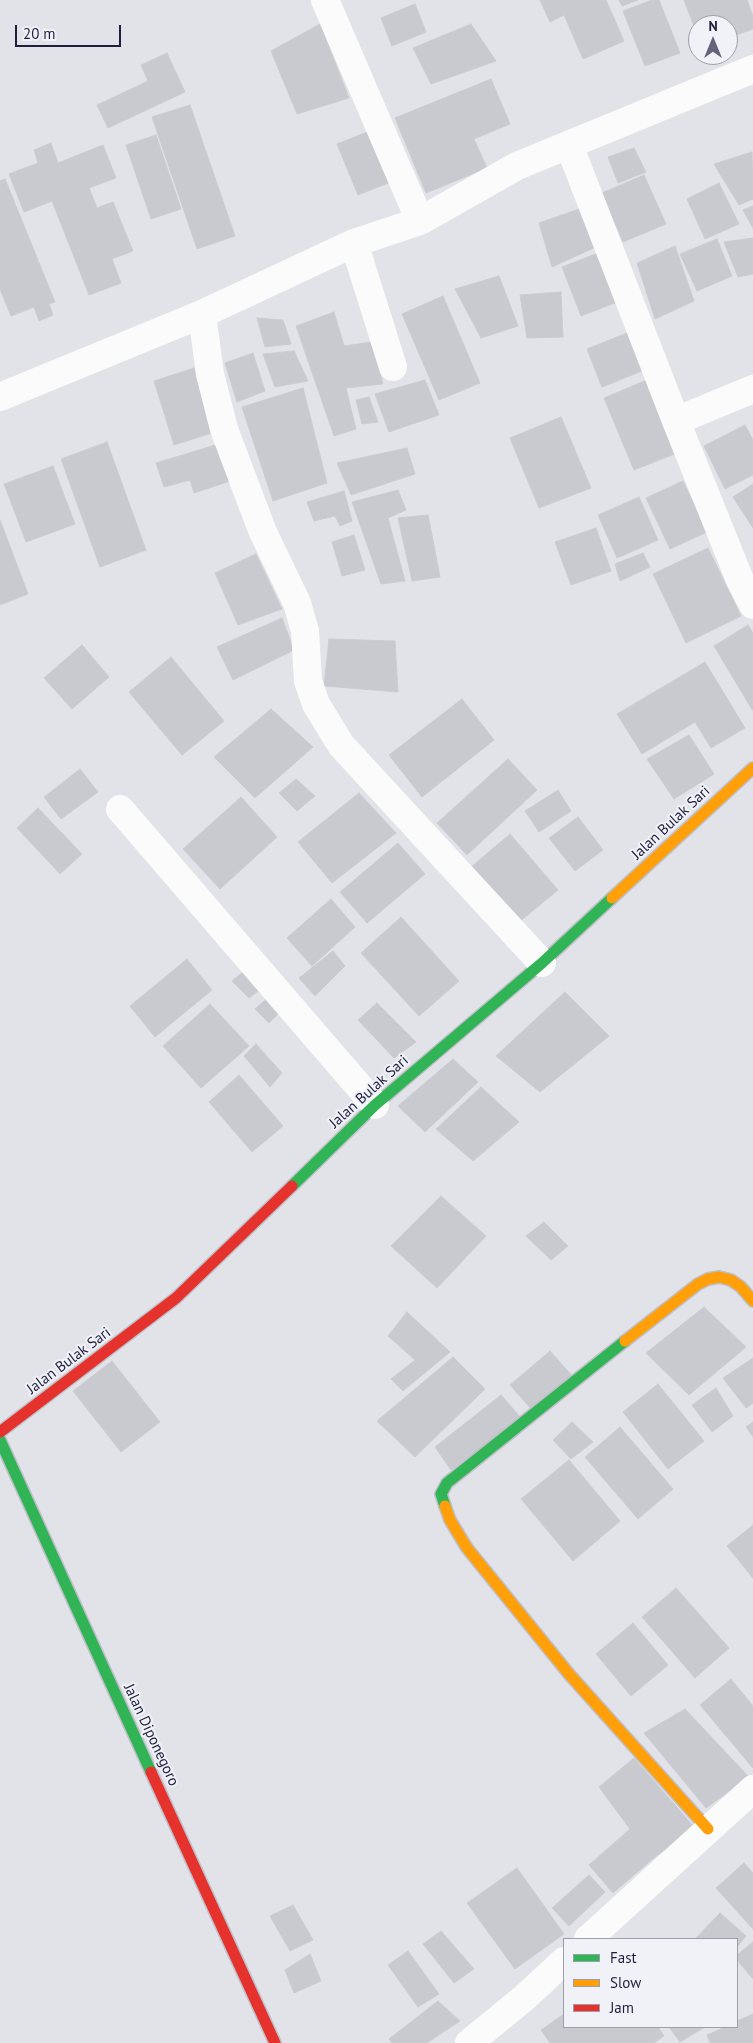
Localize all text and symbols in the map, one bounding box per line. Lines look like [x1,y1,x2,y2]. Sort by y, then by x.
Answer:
scale bar [18,15,124,47]
north arrow [688,15,738,65]
text: N [708,17,718,35]
text: 20 m [23,24,56,43]
street label: Jalan Bulak Sari [628,782,714,864]
street label: Jalan Bulak Sari [326,1052,412,1132]
street label: Jalan Bulak Sari [24,1324,114,1398]
street label: Jalan Diponegoro [119,1681,183,1789]
legend [563,1938,738,2028]
text: Fast [610,1948,637,1967]
text: Slow [610,1973,641,1992]
text: Jam [610,1998,634,2017]

